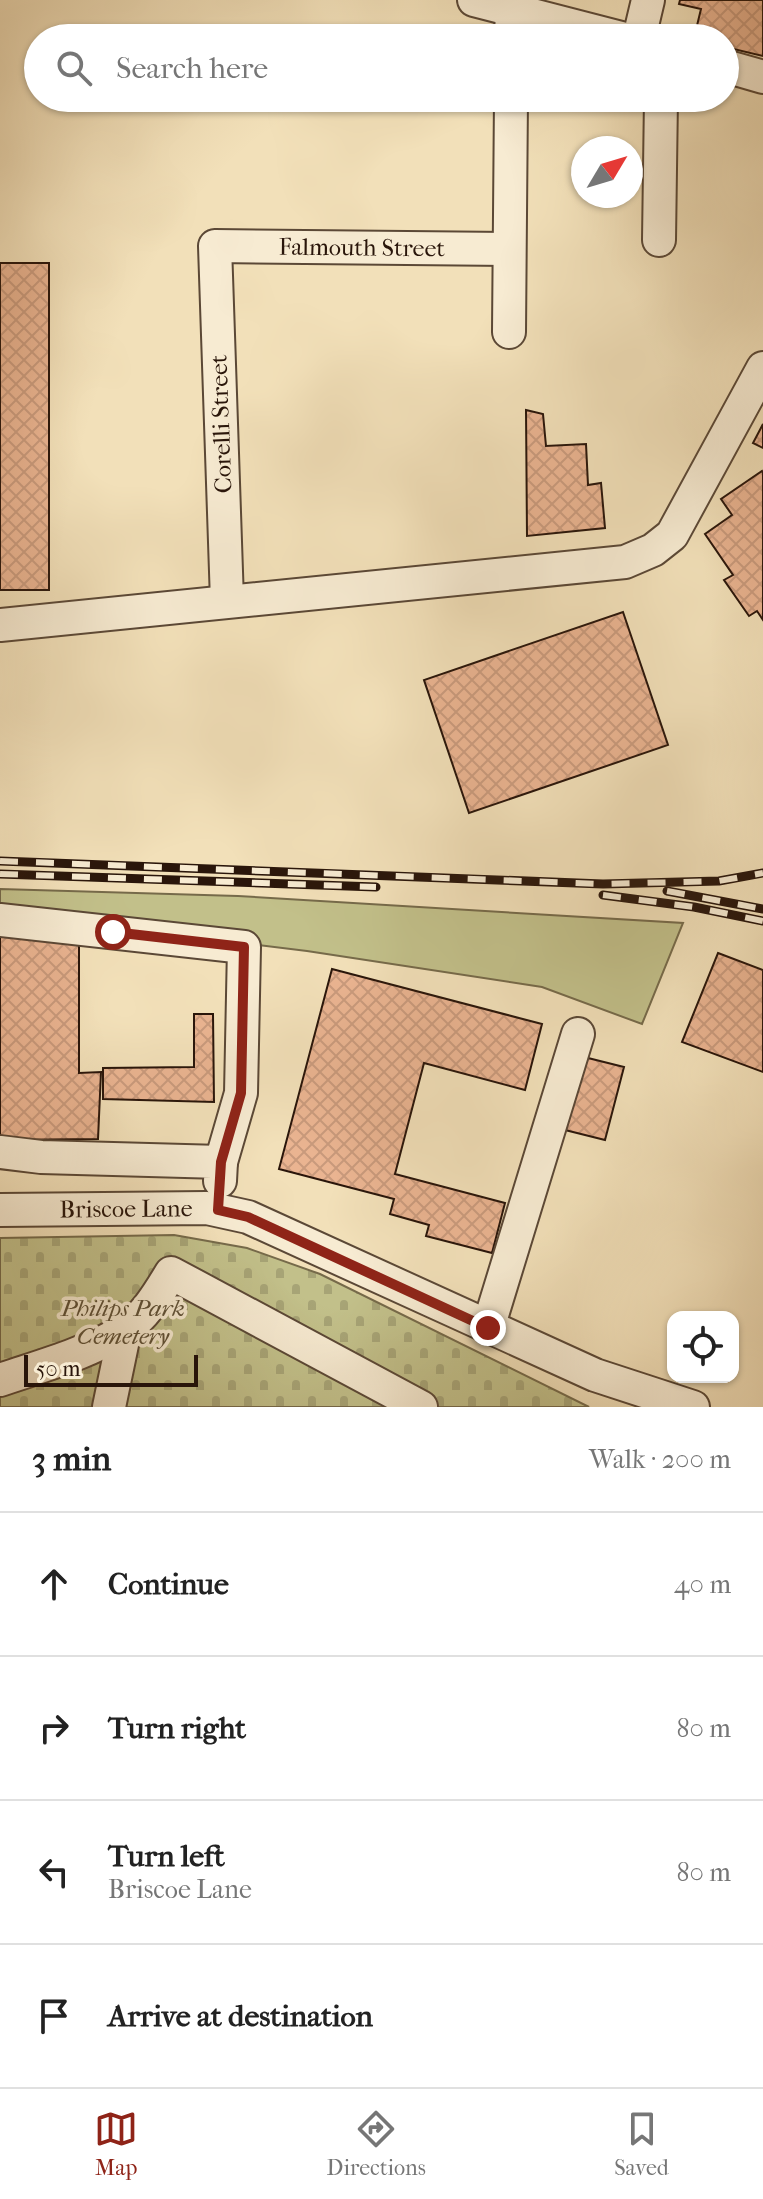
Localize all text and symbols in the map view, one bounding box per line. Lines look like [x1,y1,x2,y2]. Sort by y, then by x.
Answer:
search box [24,24,739,112]
icon: search [52,46,96,90]
text: Search here [116,51,268,86]
north arrow [571,136,643,208]
street label: Falmouth Street [278,233,446,262]
street label: Corelli Street [205,354,237,494]
route start [95,914,131,950]
street label: Briscoe Lane [59,1194,193,1223]
park label: Philips Park Cemetery [60,1294,185,1350]
route end [470,1310,506,1346]
map controls [667,1311,739,1383]
button: locate [667,1311,739,1383]
scale bar [24,1351,198,1387]
text: 50 m [36,1356,81,1382]
text: 3 min [32,1439,111,1479]
text: Walk · 200 m [589,1444,731,1475]
icon: ahead [32,1562,76,1606]
text: Continue [108,1567,229,1602]
text: 40 m [674,1569,731,1600]
icon: right [32,1706,76,1750]
text: Turn right [108,1711,246,1746]
text: 80 m [676,1713,731,1744]
text: Turn left [108,1839,225,1874]
icon: left [32,1850,76,1894]
text: 80 m [676,1857,731,1888]
text: Briscoe Lane [108,1874,252,1905]
icon: arrive [32,1994,76,2038]
text: Arrive at destination [108,1999,373,2034]
tab: Map [94,2107,138,2181]
tab: Directions [327,2107,426,2181]
tab: Saved [614,2107,669,2181]

